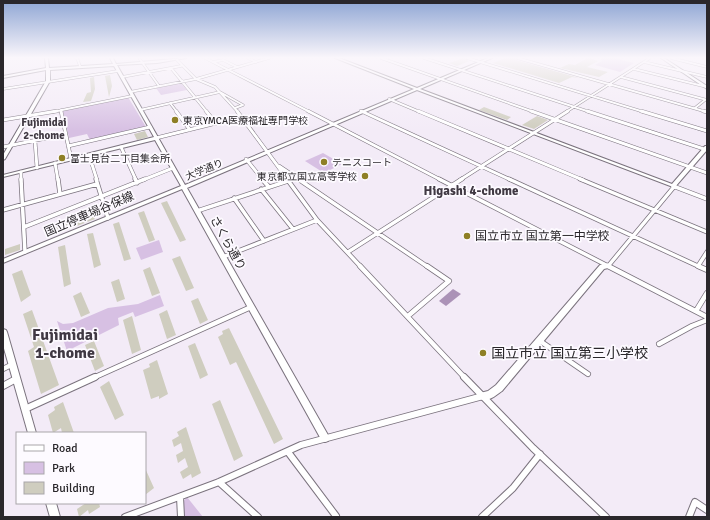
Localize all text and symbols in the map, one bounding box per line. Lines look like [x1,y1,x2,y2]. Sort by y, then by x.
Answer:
marker: 東京YMCA医療福祉専門学校 [170,115,180,125]
place label: 東京YMCA医療福祉専門学校 [183,115,308,127]
district label: Fujimidai 2-chome [21,116,67,142]
marker: 富士見台二丁目集会所 [57,153,67,163]
place label: 富士見台二丁目集会所 [70,153,170,165]
street label: 大学通り [184,157,225,183]
marker: テニスコート [319,157,329,167]
place label: テニスコート [332,157,392,169]
place label: 東京都立国立高等学校 [257,171,357,183]
marker: 東京都立国立高等学校 [360,171,370,181]
district label: Higashi 4-chome [424,183,519,199]
street label: 国立停車場谷保線 [42,189,136,240]
street label: さくら通り [206,213,249,273]
place label: 国立市立 国立第一中学校 [475,229,610,244]
marker: 国立市立 国立第一中学校 [462,231,472,241]
district label: Fujimidai 1-chome [32,325,98,363]
place label: 国立市立 国立第三小学校 [491,345,648,362]
marker: 国立市立 国立第三小学校 [478,348,488,358]
legend [16,432,146,504]
text: Road [52,441,78,456]
text: Park [52,461,75,476]
text: Building [52,481,95,496]

